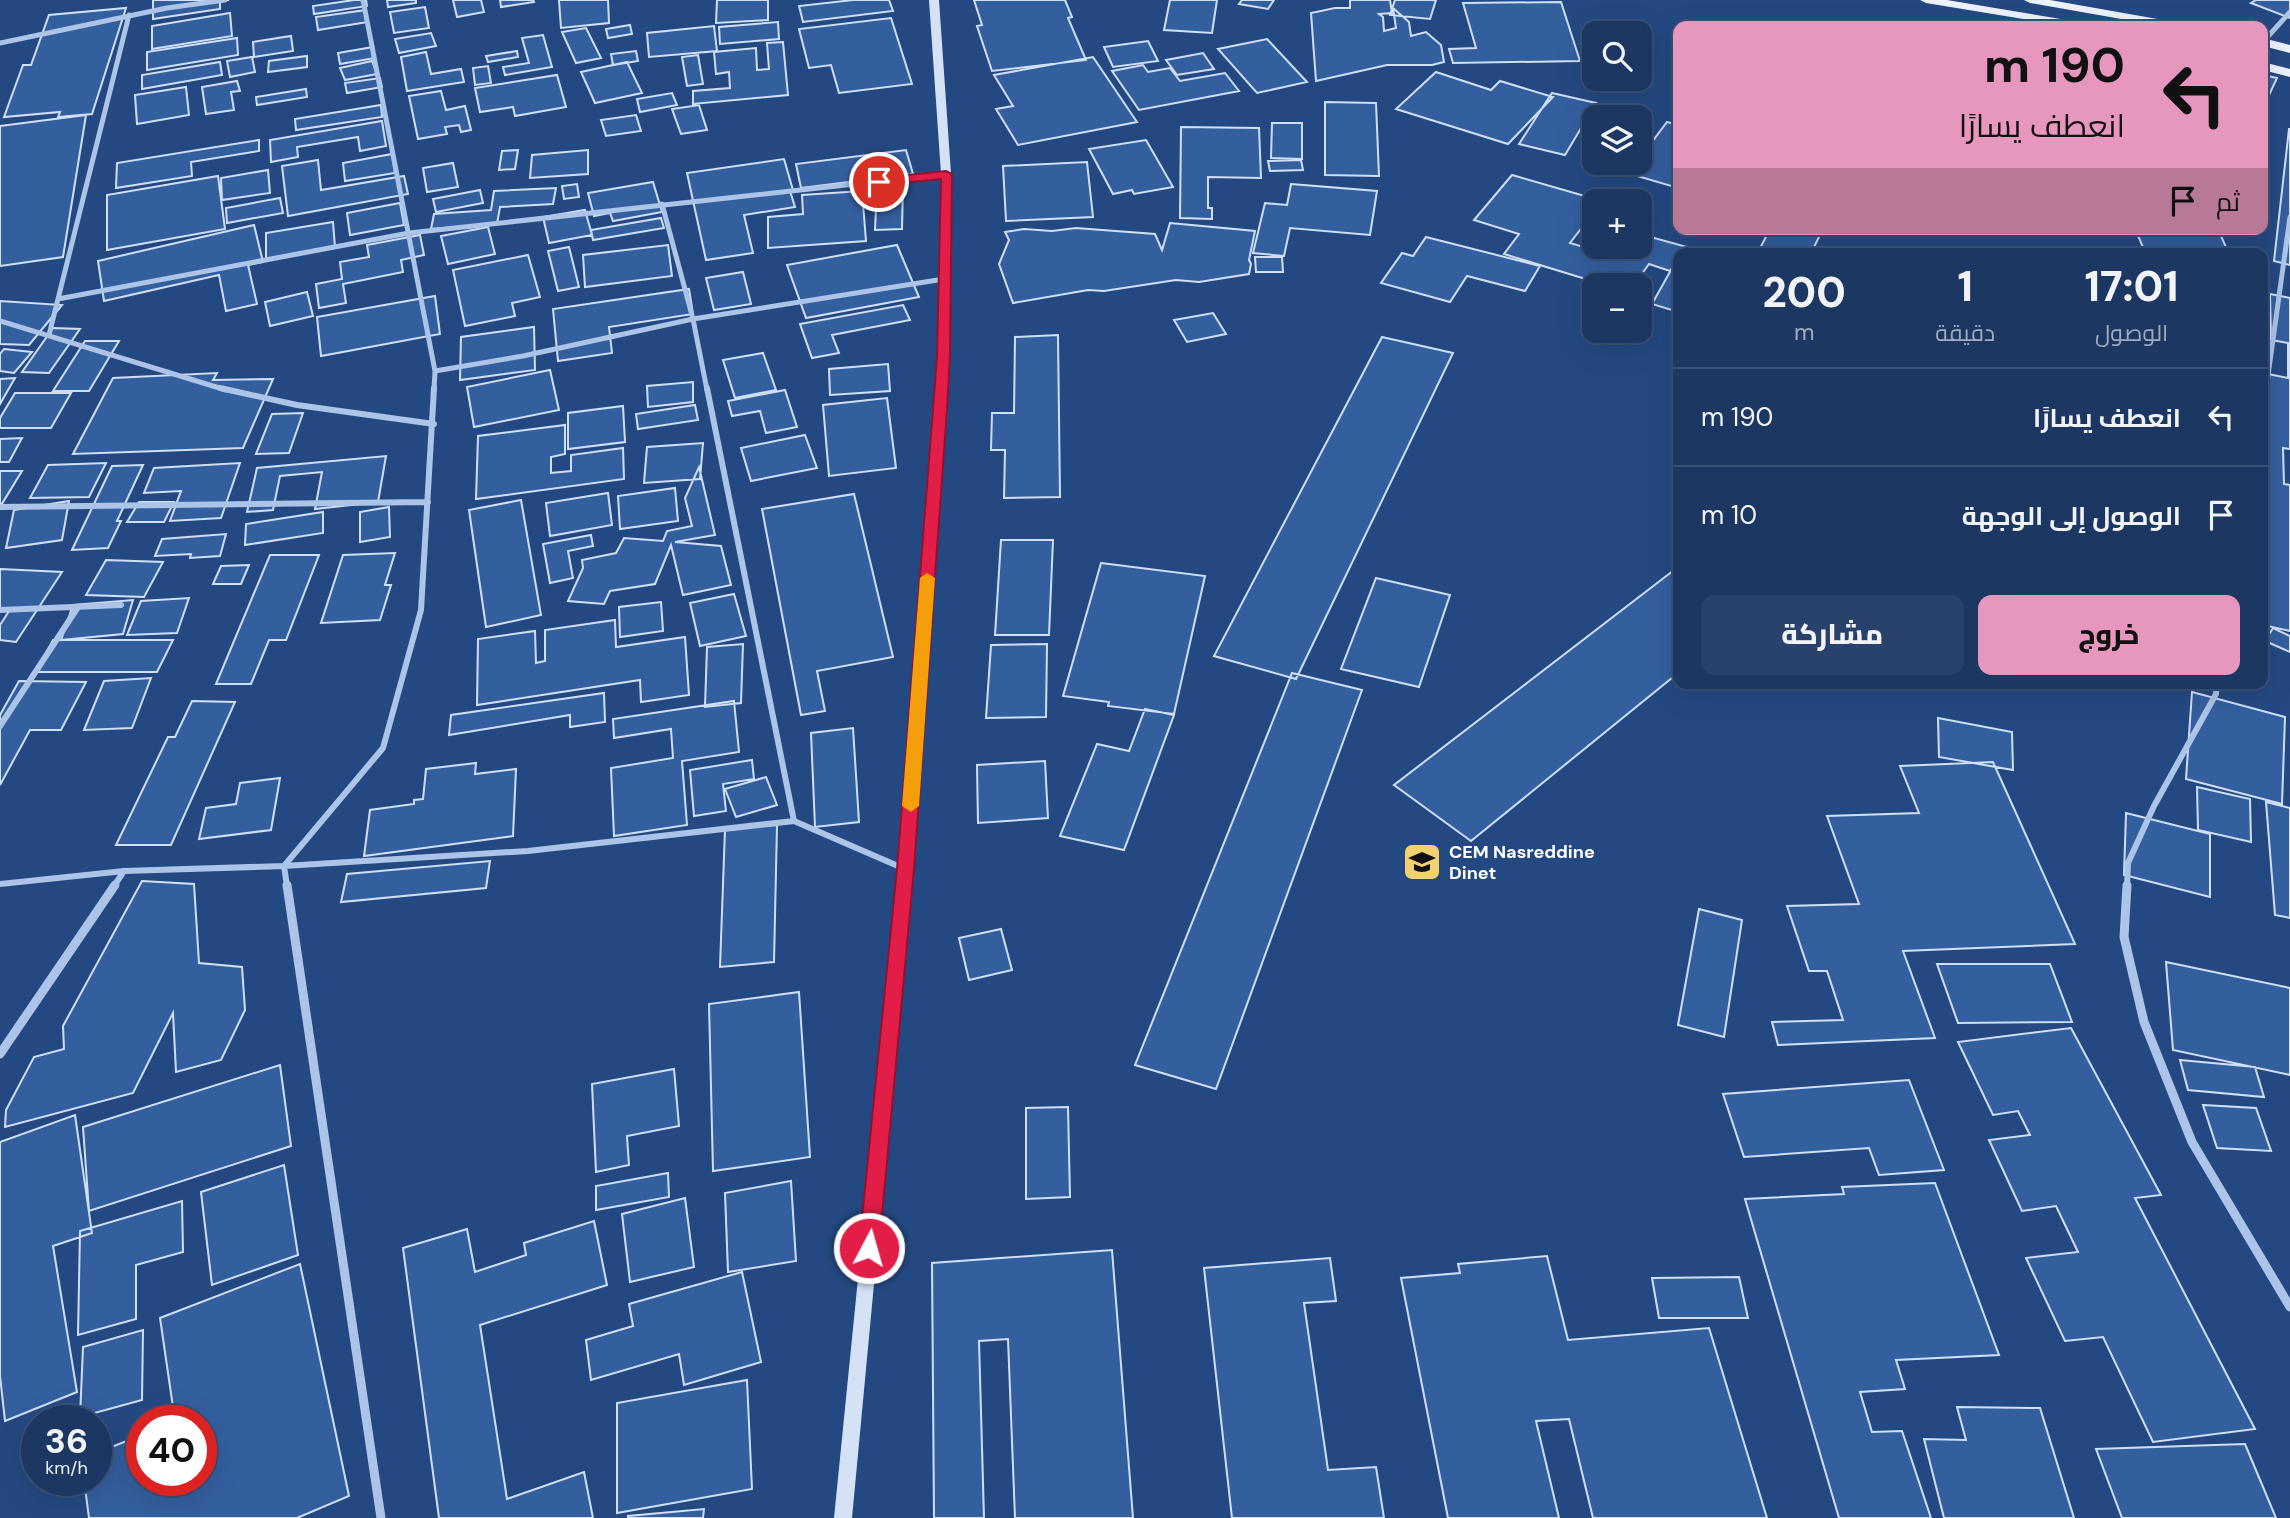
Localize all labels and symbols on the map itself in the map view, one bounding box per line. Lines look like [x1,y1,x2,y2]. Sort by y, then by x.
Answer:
pin [849,152,909,212]
place label: CEM Nasreddine Dinet [1449,840,1595,885]
school or university icon: CEM Nasreddine Dinet [1401,841,1443,883]
position arrow [832,1211,906,1285]
speed limit sign: 40 [126,1405,217,1496]

